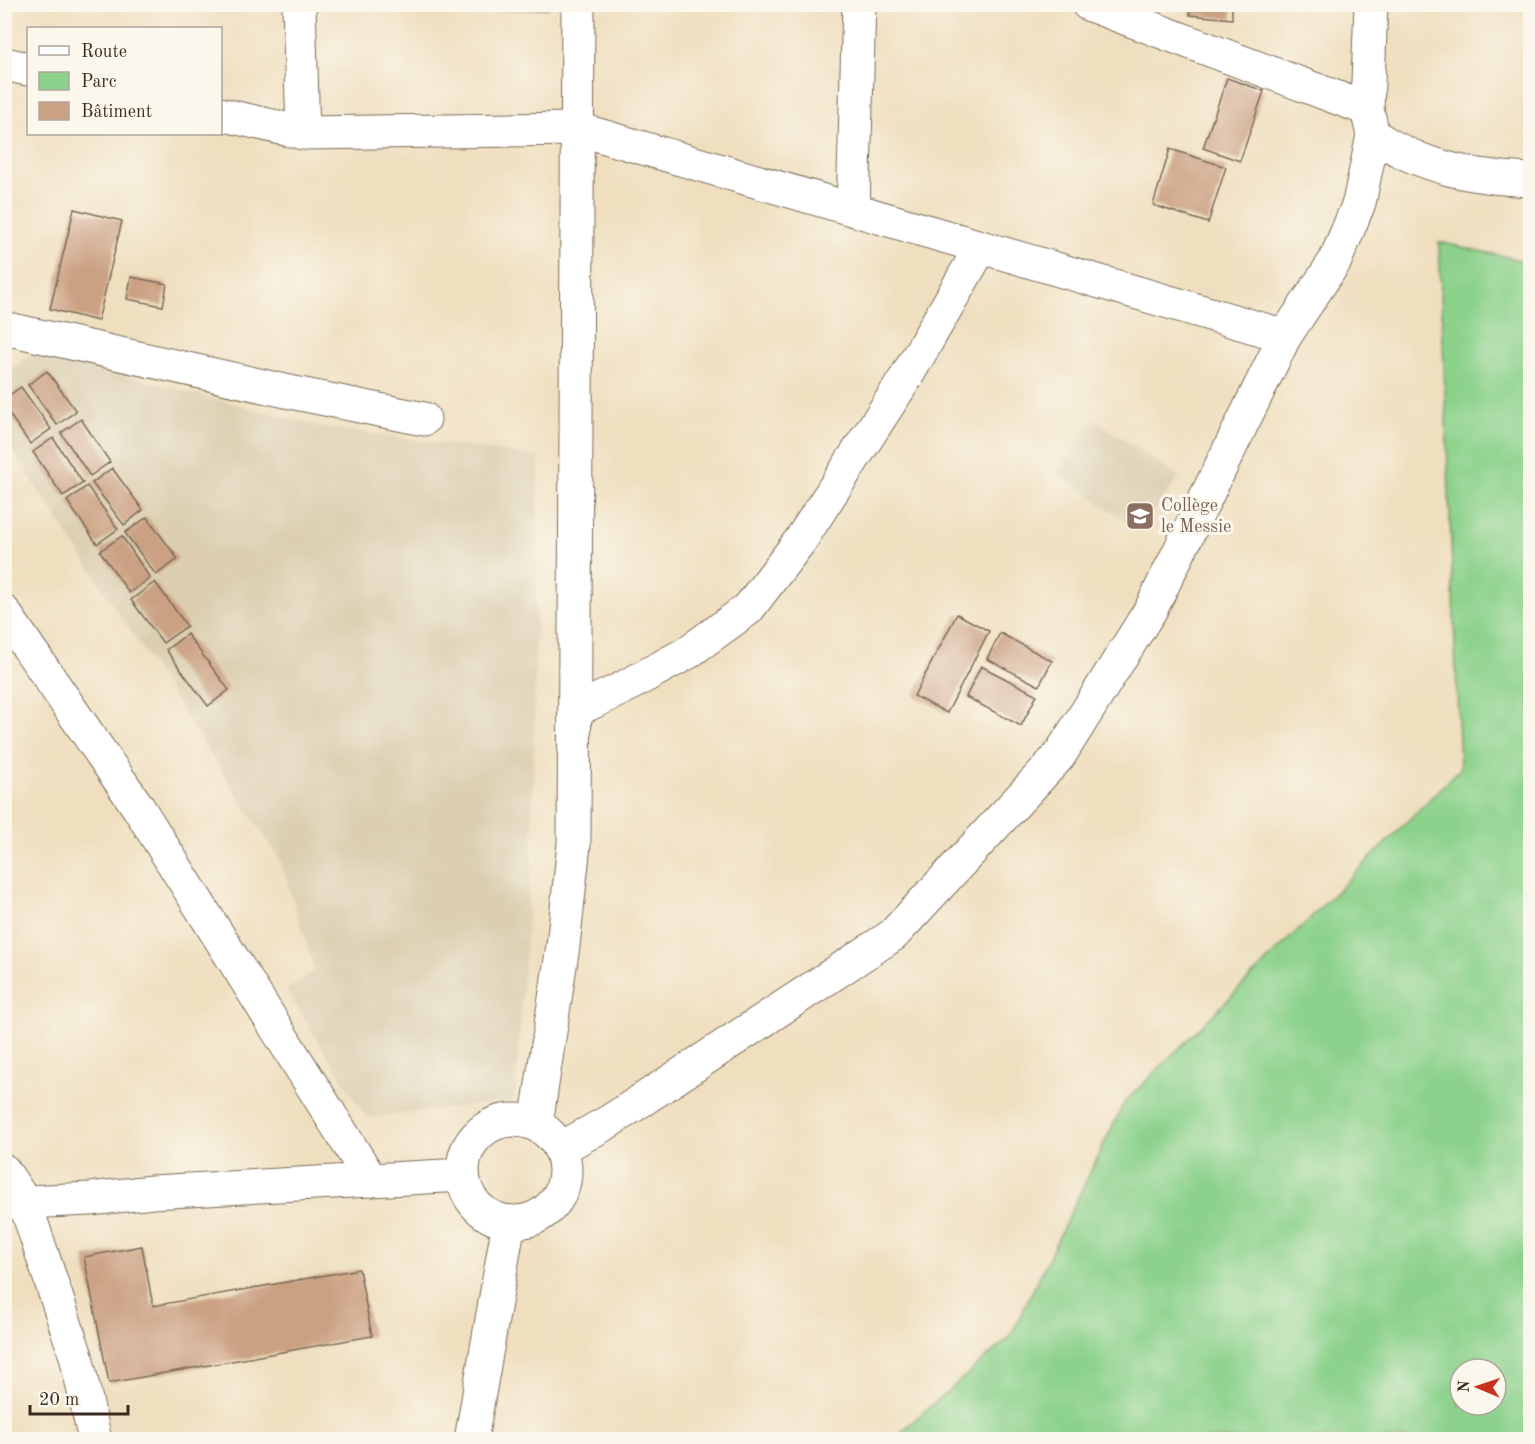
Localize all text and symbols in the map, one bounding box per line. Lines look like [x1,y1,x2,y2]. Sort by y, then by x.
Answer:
legend [27,27,222,135]
text: Route [81,43,127,61]
text: Parc [81,73,117,91]
text: Bâtiment [81,103,152,121]
place label: Collège le Messie [1161,497,1231,536]
school or university icon: Collège le Messie [1124,500,1156,532]
north arrow [1448,1357,1508,1417]
scale bar [30,1378,128,1416]
text: N [1457,1379,1473,1393]
text: 20 m [39,1391,79,1409]

